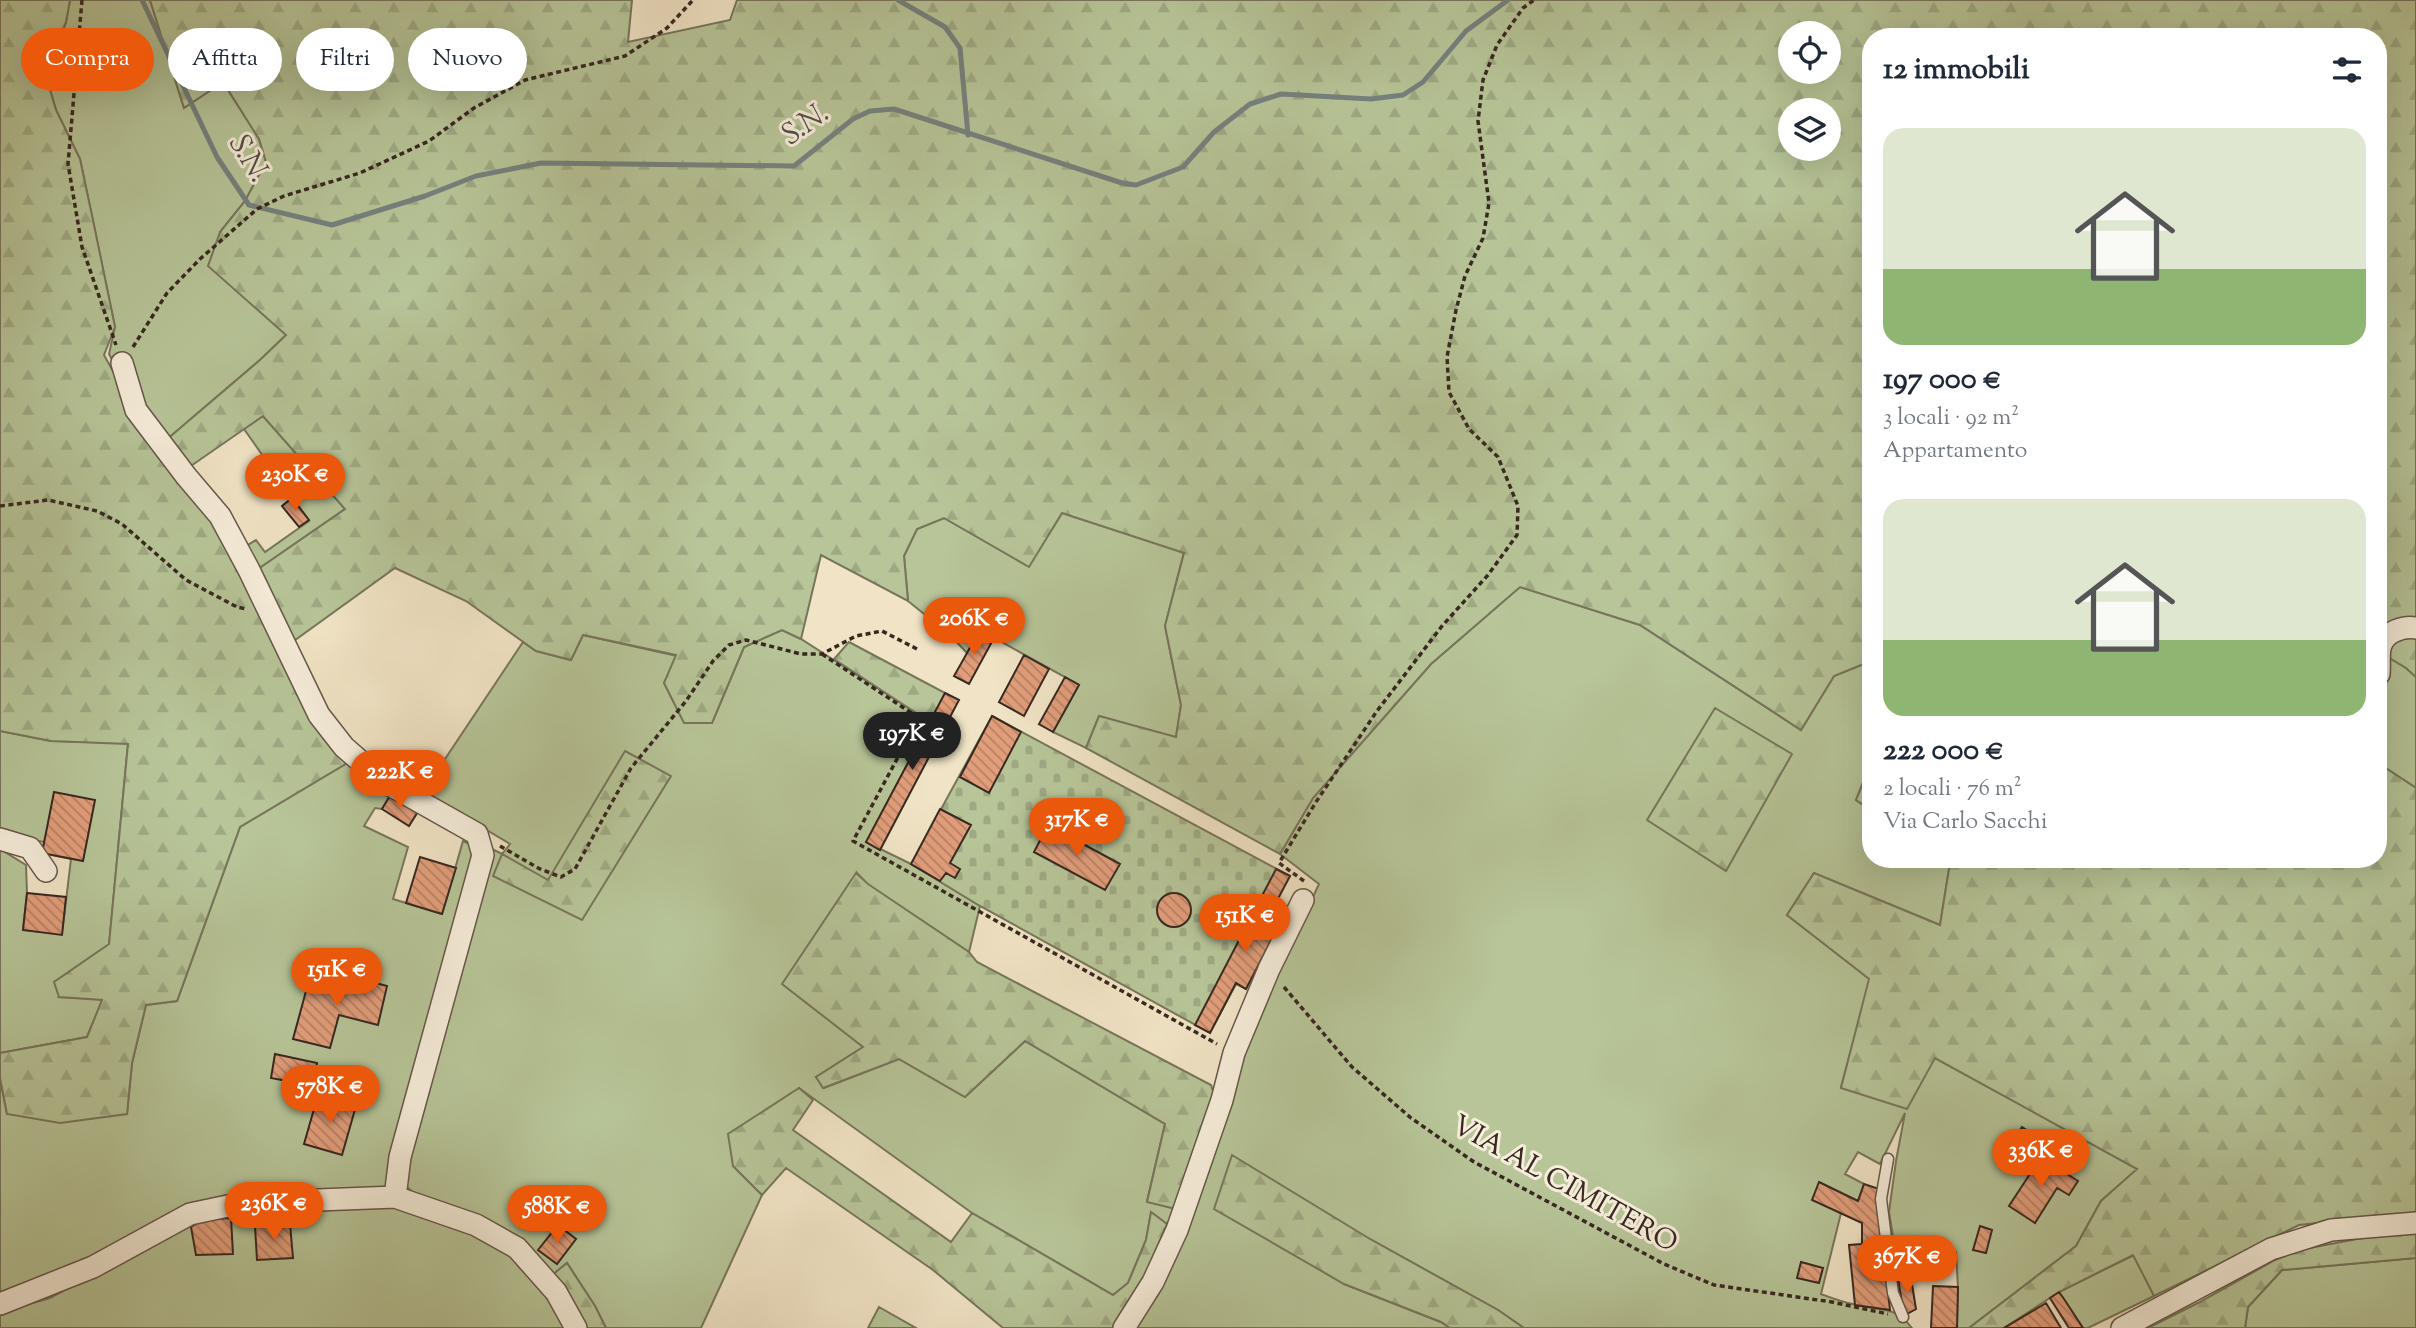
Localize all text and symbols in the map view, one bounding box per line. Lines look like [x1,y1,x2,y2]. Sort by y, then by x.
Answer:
map controls [1778,21,1841,161]
button: locate [1778,21,1841,84]
chip: Compra [21,28,154,91]
chip: Affitta [168,28,282,91]
chip: Filtri [296,28,394,91]
chip: Nuovo [408,28,527,91]
text: 12 immobili [1883,49,2029,92]
icon: filters [2328,51,2366,89]
water label: S.N. [774,93,838,157]
button: layers [1778,98,1841,161]
water label: S.N. [217,127,279,191]
icon: home [2062,173,2188,299]
text: 197 000 € [1883,359,2001,402]
text: 3 locali · 92 m² [1883,402,2019,435]
text: Appartamento [1883,435,2027,468]
pin: 230K € [238,454,352,513]
text: 230K € [261,459,329,492]
icon: home [2062,544,2188,670]
pin: 206K € [917,598,1031,657]
text: 206K € [939,603,1009,636]
pin: 197K € [855,712,969,772]
text: 197K € [879,718,945,751]
text: 222 000 € [1883,730,2004,773]
pin: 222K € [343,750,457,810]
text: 222K € [366,756,434,789]
text: 2 locali · 76 m² [1883,773,2022,806]
pin: 317K € [1020,798,1134,858]
text: 317K € [1045,804,1109,837]
text: Via Carlo Sacchi [1883,806,2048,839]
pin: 151K € [1188,894,1302,954]
text: 151K € [1215,900,1275,933]
pin: 151K € [280,948,394,1008]
text: 151K € [307,954,367,987]
pin: 578K € [273,1066,387,1125]
text: 578K € [297,1071,363,1104]
street label: VIA AL CIMITERO [1444,1106,1684,1264]
pin: 336K € [1984,1130,2098,1189]
text: 336K € [2008,1135,2074,1168]
pin: 236K € [217,1182,331,1242]
pin: 588K € [500,1186,614,1245]
text: 236K € [241,1188,307,1221]
text: 588K € [524,1191,590,1224]
pin: 367K € [1850,1236,1964,1295]
text: 367K € [1873,1241,1941,1274]

